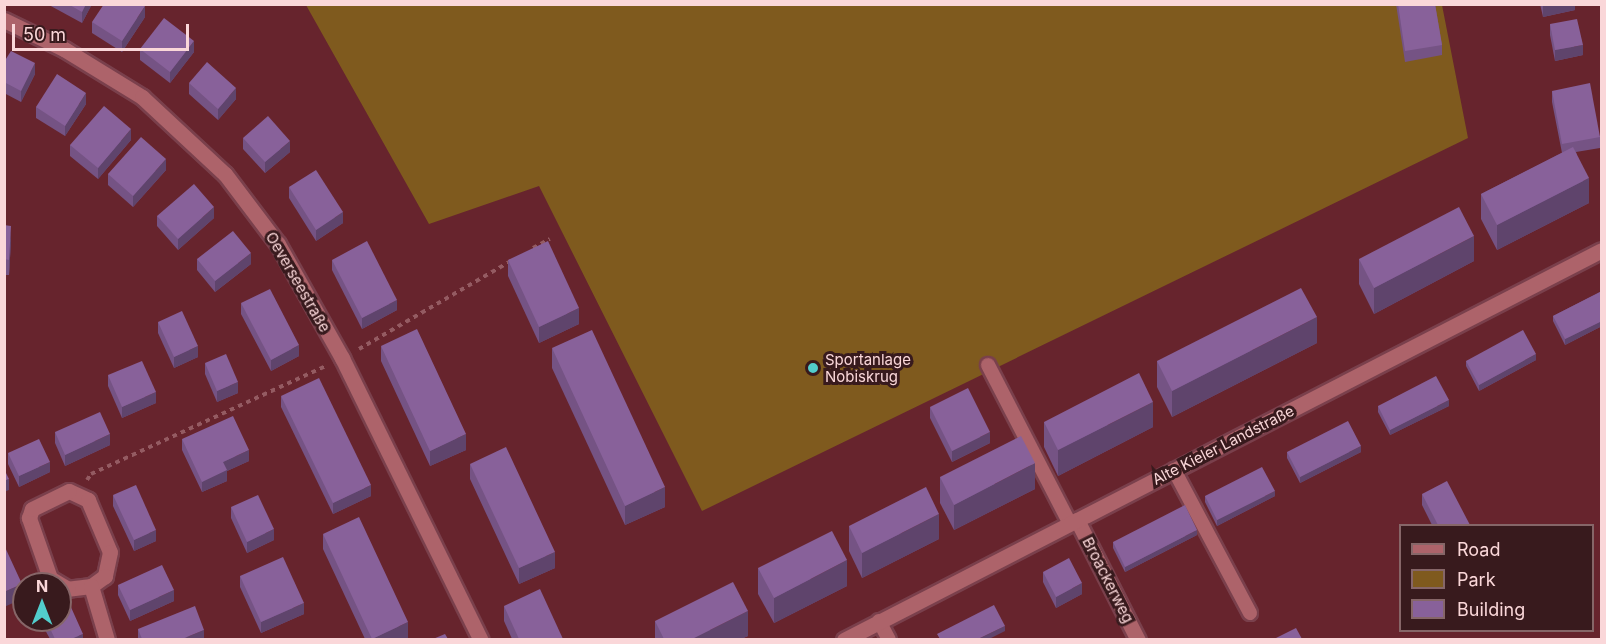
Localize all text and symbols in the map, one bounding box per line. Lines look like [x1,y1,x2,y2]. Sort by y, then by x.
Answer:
scale bar [15,12,192,50]
text: 50 m [23,24,66,45]
street label: Oeverseestraße [262,229,334,335]
place label: Sportanlage Nobiskrug [825,350,911,385]
marker: Sportanlage Nobiskrug [806,361,820,375]
street label: Alte Kieler Landstraße [1149,401,1297,489]
legend [1399,524,1594,632]
street label: Broackerweg [1079,534,1137,626]
text: Road [1457,539,1500,560]
text: Park [1457,569,1496,590]
north arrow [12,572,72,632]
text: N [36,576,48,596]
text: Building [1457,599,1525,620]

